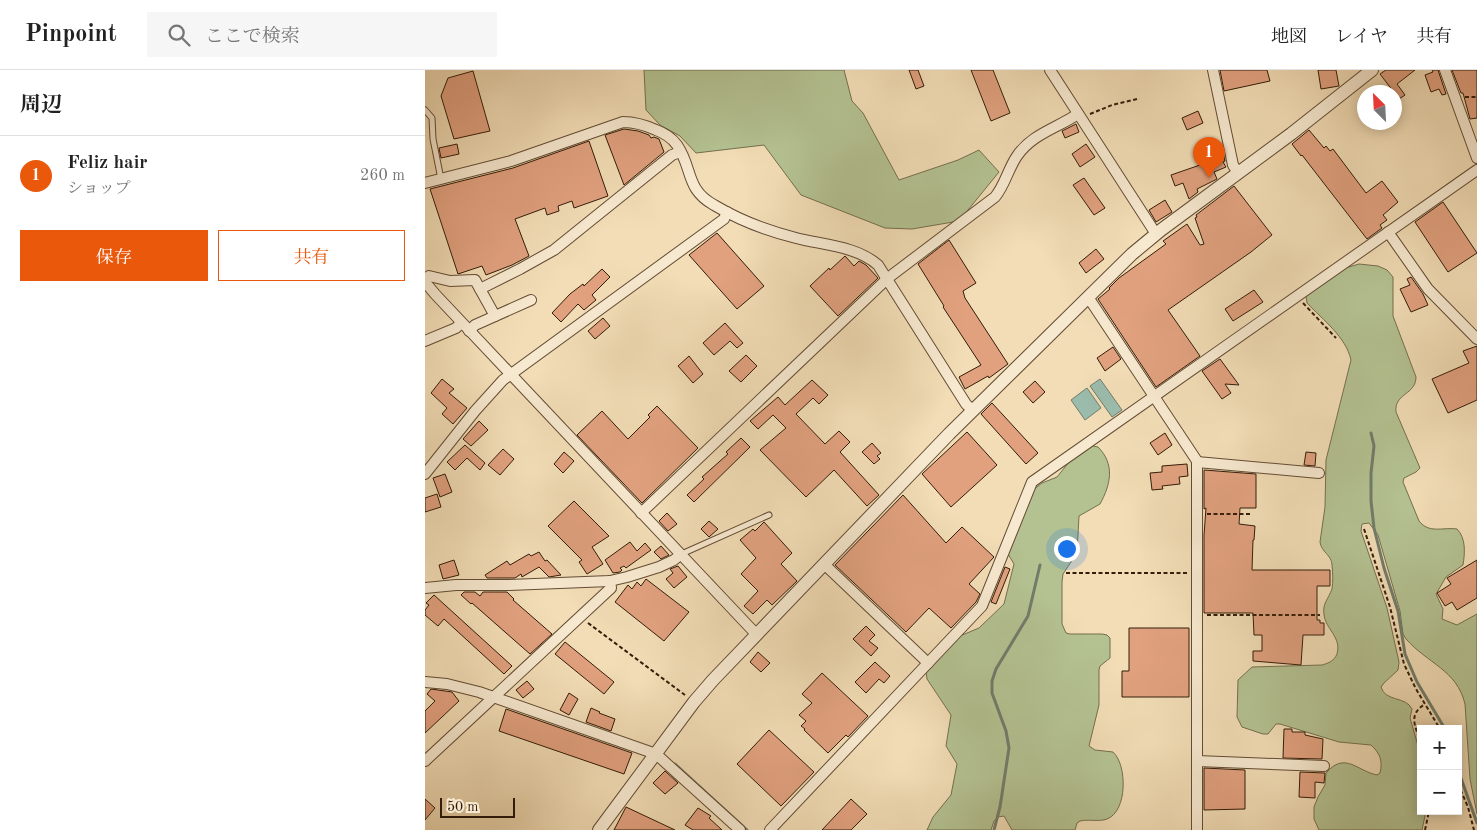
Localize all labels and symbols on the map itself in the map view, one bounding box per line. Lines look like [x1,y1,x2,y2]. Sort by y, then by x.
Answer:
north arrow [1357,85,1402,130]
pin: 1 [1193,137,1225,178]
your location [1054,536,1080,562]
scale bar [440,795,515,818]

